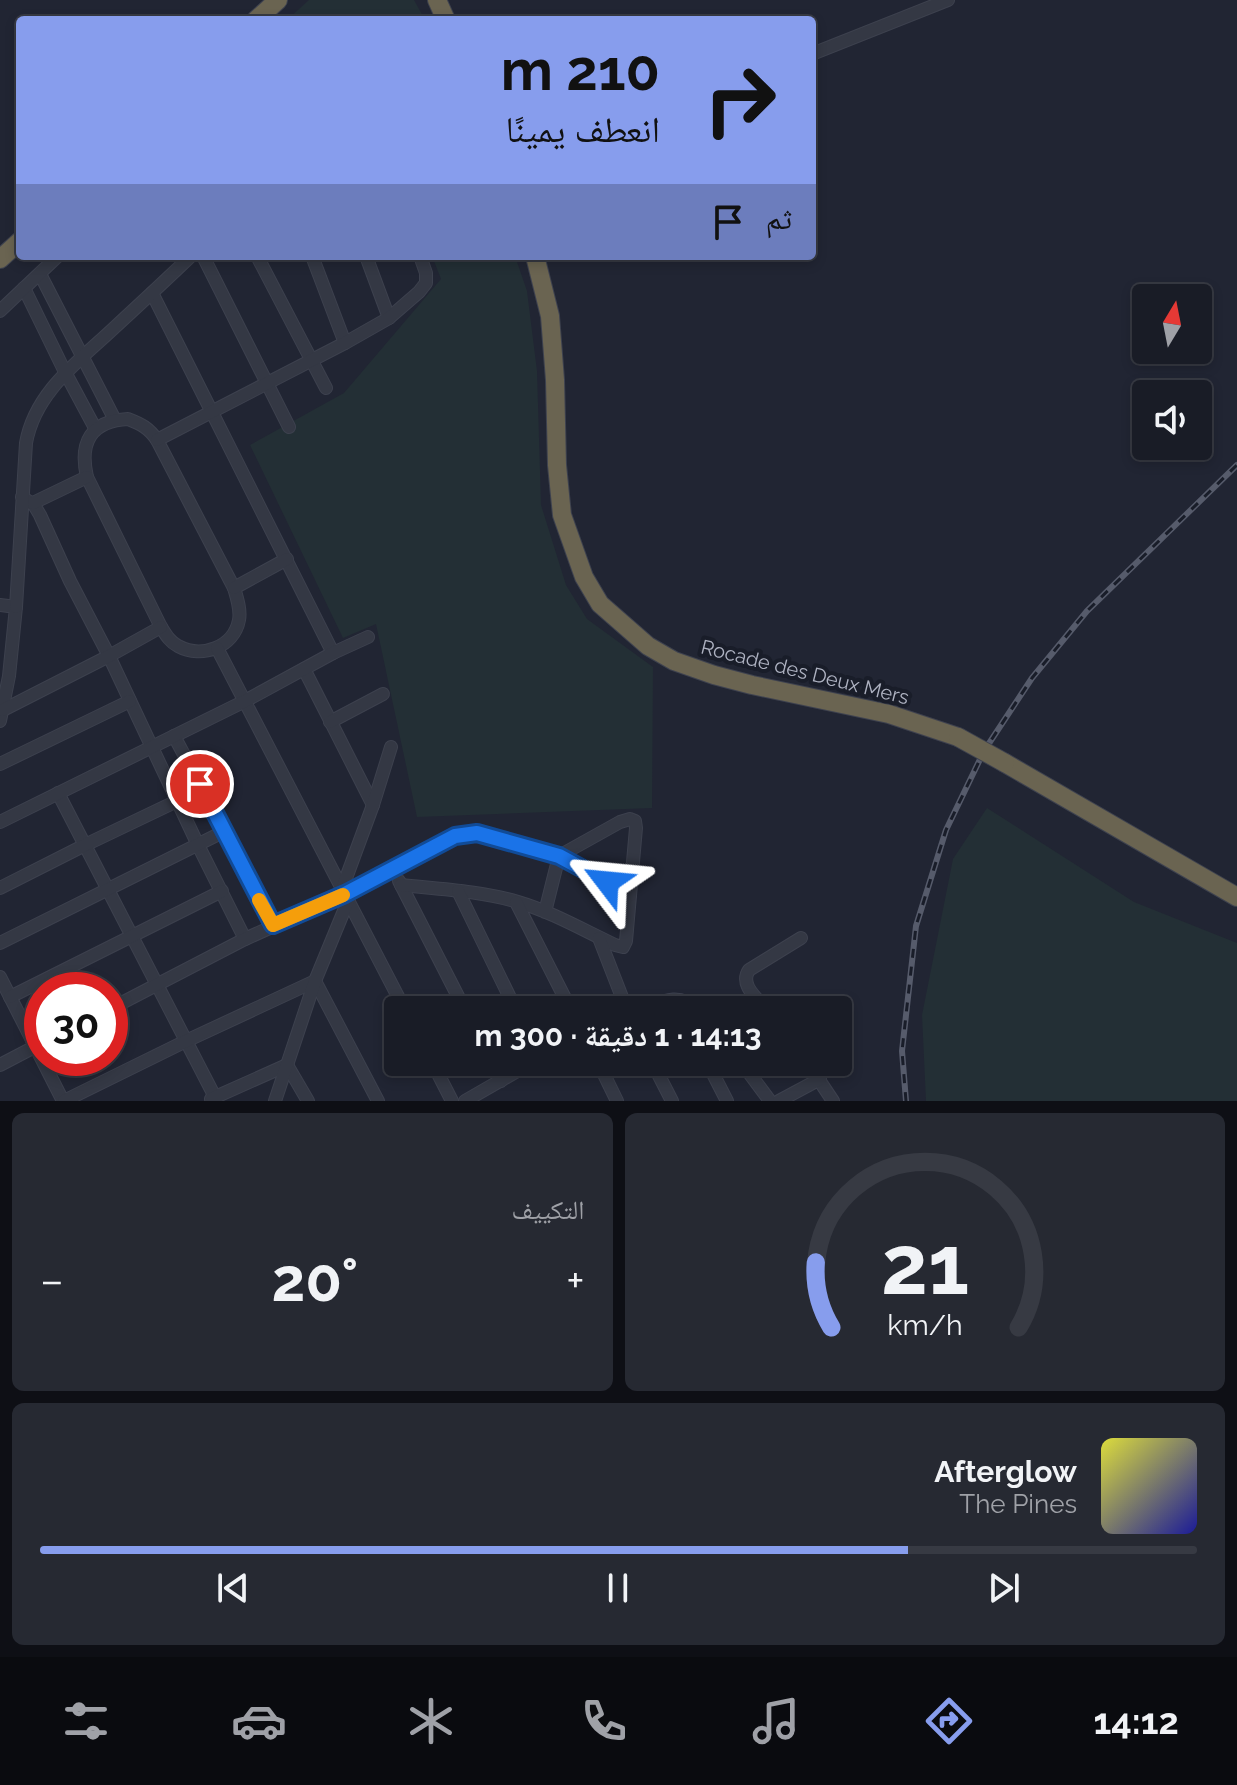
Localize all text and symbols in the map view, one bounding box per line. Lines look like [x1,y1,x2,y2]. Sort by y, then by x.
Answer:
text: 210 m [501,37,660,103]
icon: right [688,48,792,152]
text: انعطف يمينًا [506,108,660,150]
icon: arrive [706,200,750,244]
text: ثم [766,201,792,236]
north arrow [1132,284,1212,364]
map controls [1132,284,1212,460]
button: sound [1132,380,1212,460]
street label: Rocade des Deux Mers [698,635,912,709]
pin [166,750,234,818]
icon: arrive [178,762,222,806]
position arrow [565,840,649,924]
speed limit sign: 30 [24,972,128,1076]
text: 14:13 · 1 دقيقة · 300 m [475,1018,762,1053]
text: التكييف [512,1195,585,1225]
text: 21 [881,1216,969,1313]
text: 20° [272,1245,358,1315]
text: − [40,1255,64,1306]
text: + [566,1255,585,1306]
text: km/h [887,1308,962,1342]
text: Afterglow [934,1454,1077,1489]
text: The Pines [959,1489,1077,1519]
icon: previous [211,1566,255,1610]
icon: pause [596,1566,640,1610]
icon: next [982,1566,1026,1610]
icon: filters [58,1693,114,1749]
icon: car [231,1693,287,1749]
icon: climate [403,1693,459,1749]
icon: phone [576,1693,632,1749]
icon: music [748,1693,804,1749]
icon: directions [921,1693,977,1749]
text: 14:12 [1093,1700,1179,1742]

